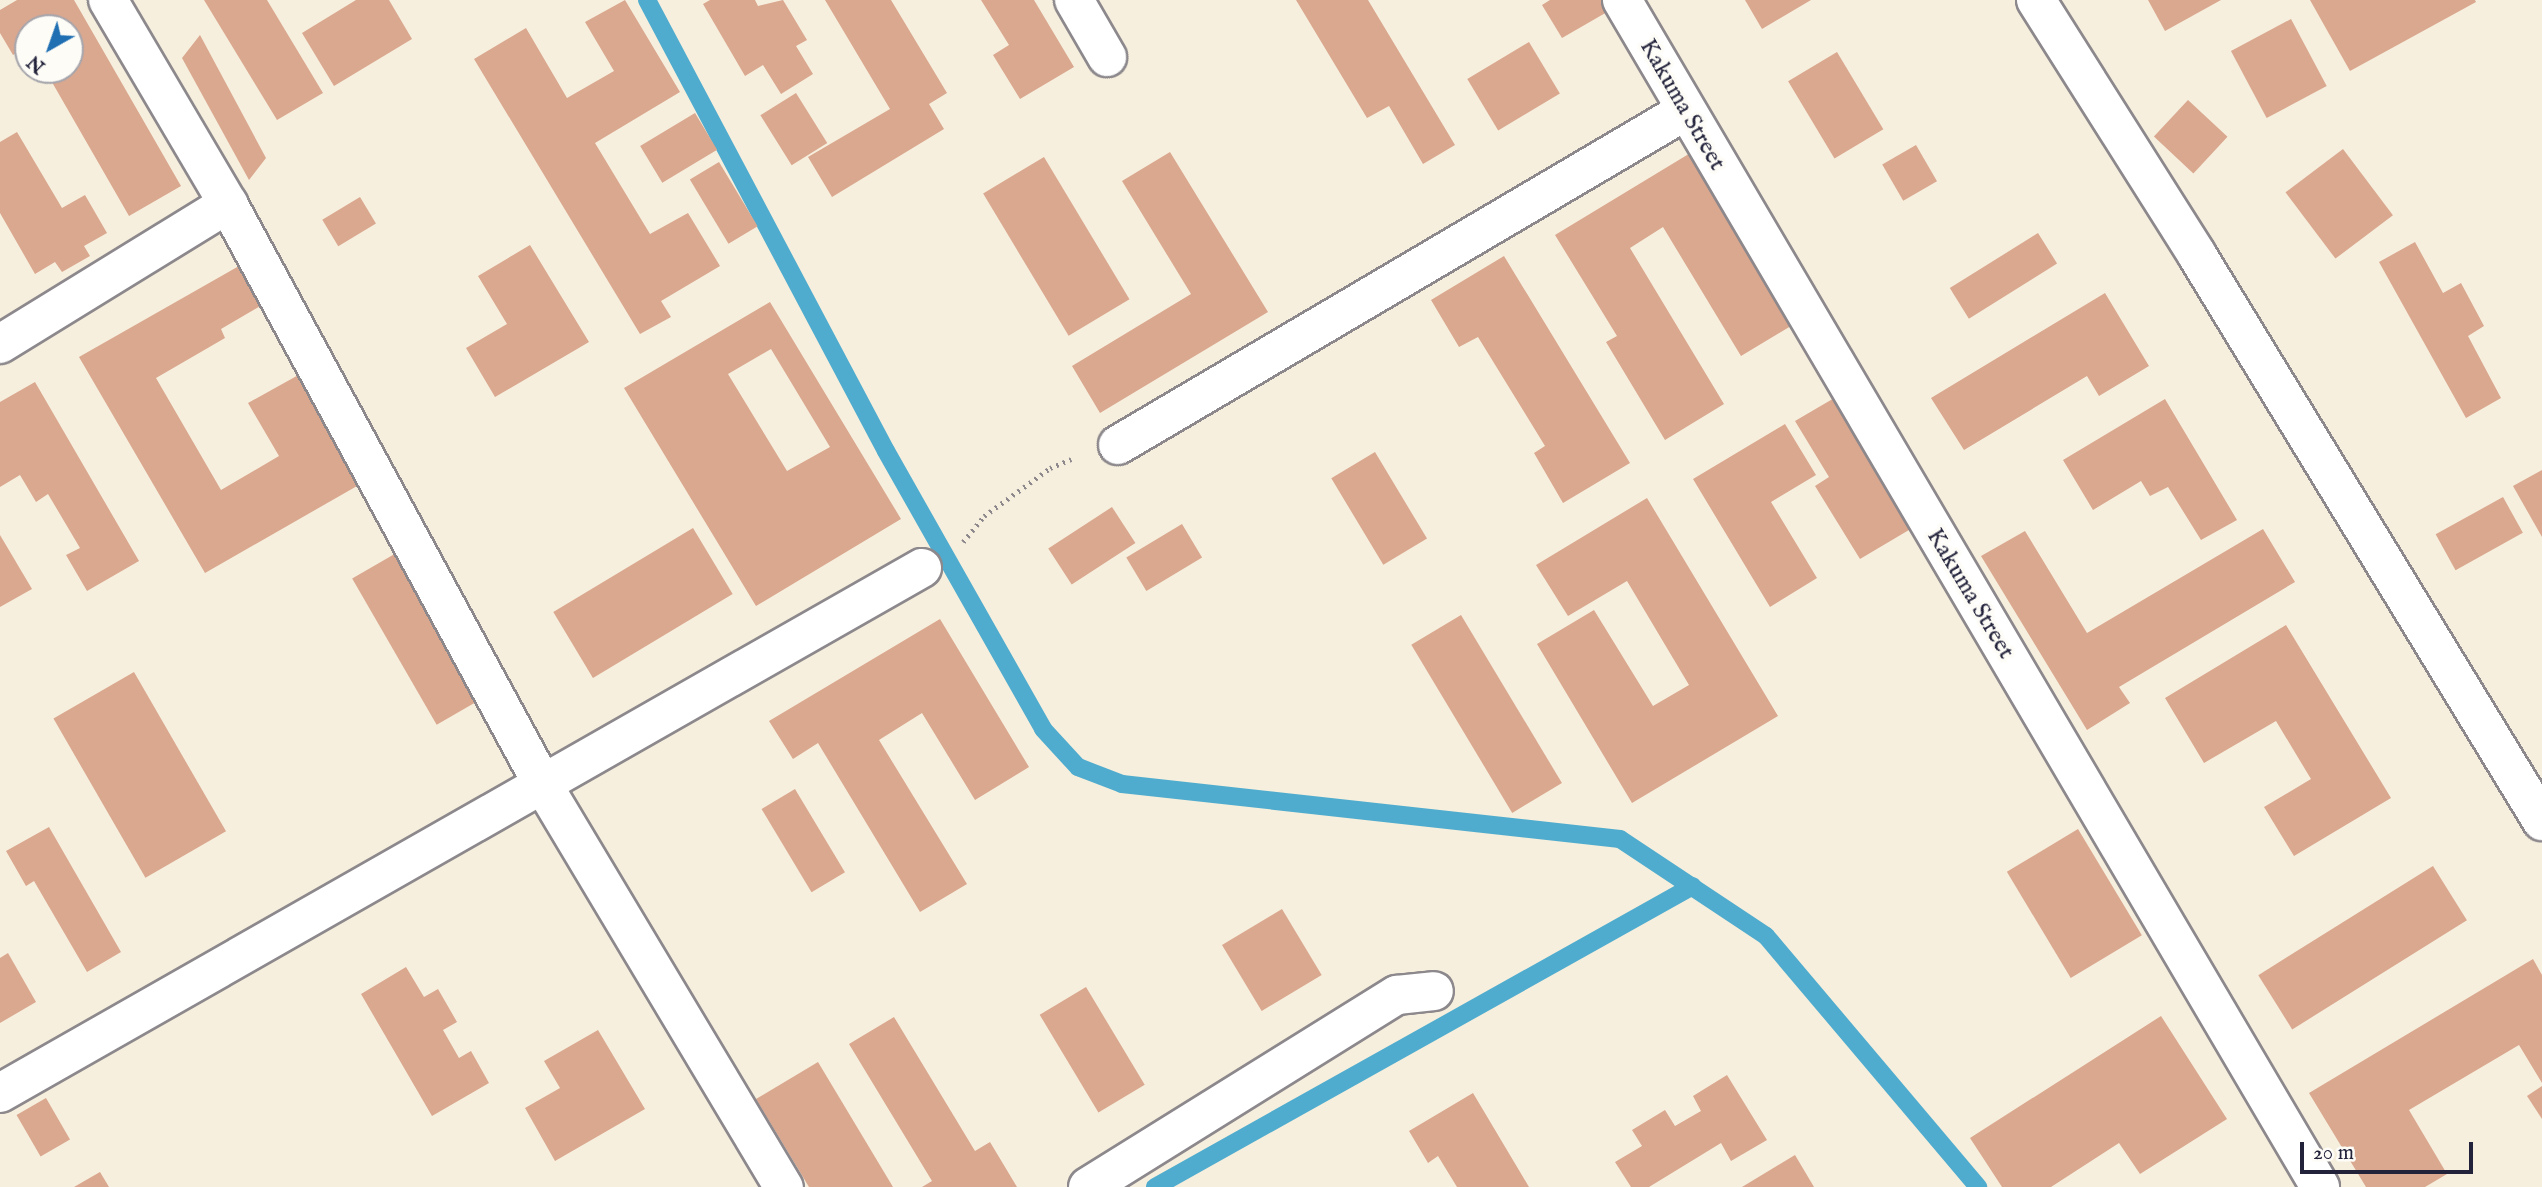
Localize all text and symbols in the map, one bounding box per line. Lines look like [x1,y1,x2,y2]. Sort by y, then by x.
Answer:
north arrow [14,14,84,84]
street label: Kakuma Street [1633,34,1731,176]
text: N [23,49,51,78]
street label: Kakuma Street [1920,524,2020,664]
scale bar [2304,1128,2477,1172]
text: 20 m [2313,1140,2354,1167]

